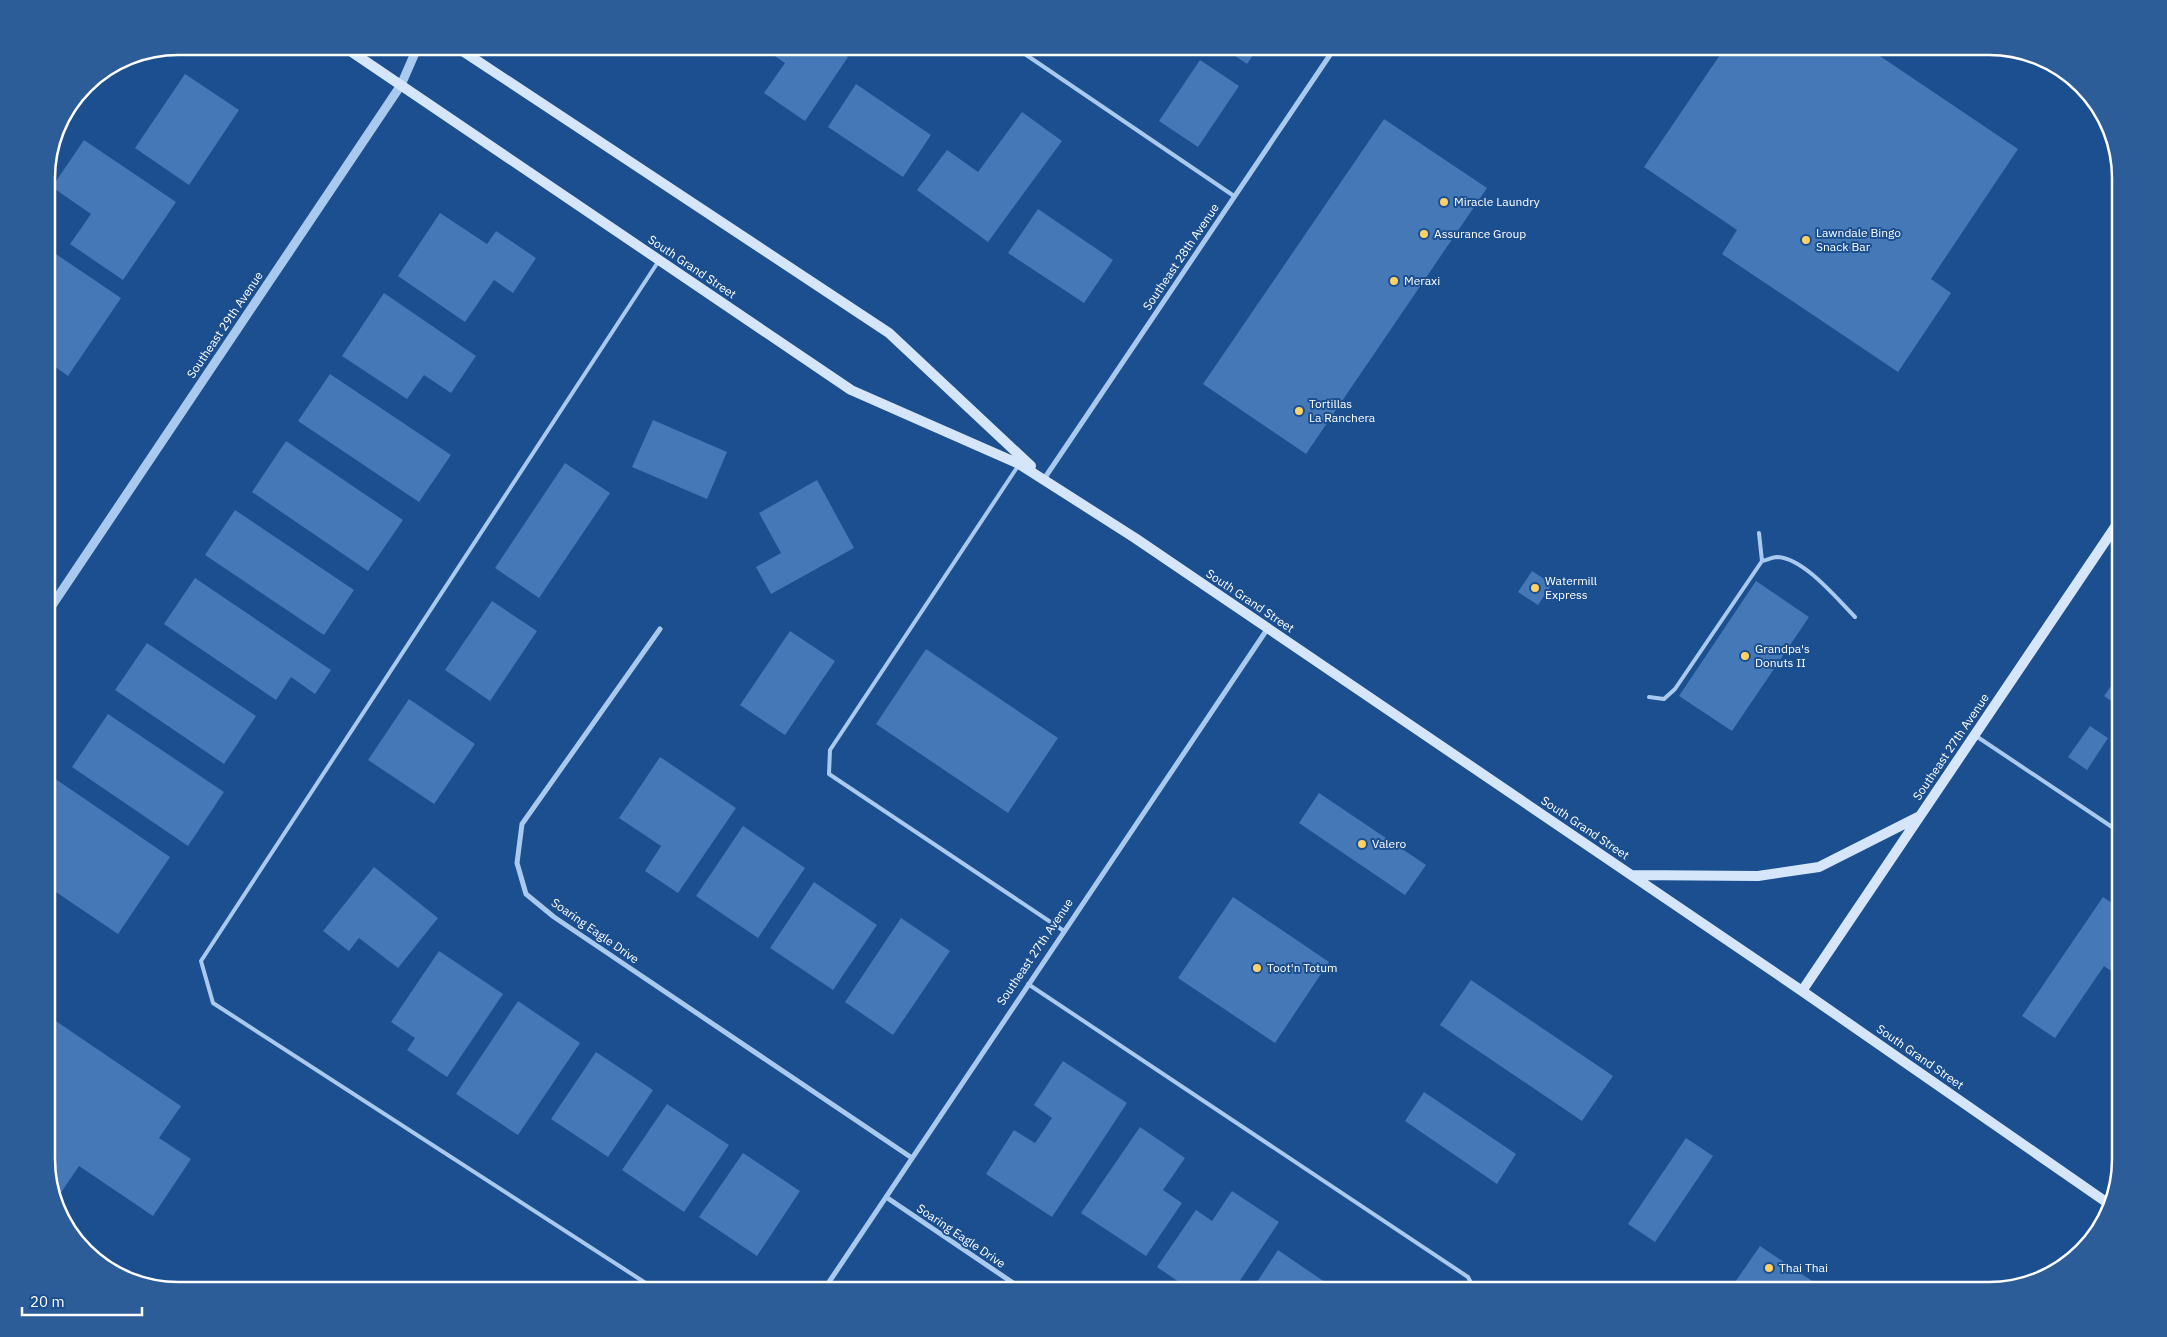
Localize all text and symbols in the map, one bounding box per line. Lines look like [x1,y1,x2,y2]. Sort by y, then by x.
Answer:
place label: Miracle Laundry [1454,194,1540,209]
marker: Miracle Laundry [1438,196,1450,208]
street label: Southeast 28th Avenue [1139,200,1222,313]
place label: Lawndale Bingo Snack Bar [1816,225,1901,254]
place label: Assurance Group [1434,226,1526,241]
marker: Assurance Group [1418,228,1430,240]
street label: South Grand Street [645,232,739,302]
marker: Lawndale Bingo Snack Bar [1800,234,1812,246]
street label: Southeast 29th Avenue [183,268,266,381]
place label: Meraxi [1404,273,1440,288]
marker: Meraxi [1388,275,1400,287]
place label: Tortillas La Ranchera [1309,396,1376,425]
marker: Tortillas La Ranchera [1293,405,1305,417]
street label: South Grand Street [1203,566,1297,636]
place label: Watermill Express [1545,573,1597,602]
marker: Watermill Express [1529,582,1541,594]
place label: Grandpa's Donuts II [1755,641,1810,670]
marker: Grandpa's Donuts II [1739,650,1751,662]
street label: Southeast 27th Avenue [1909,690,1992,803]
street label: South Grand Street [1538,793,1632,863]
place label: Valero [1372,836,1407,851]
marker: Valero [1356,838,1368,850]
street label: Soaring Eagle Drive [548,895,642,967]
street label: Southeast 27th Avenue [993,895,1076,1008]
place label: Toot'n Totum [1267,960,1338,975]
marker: Toot'n Totum [1251,962,1263,974]
street label: South Grand Street [1874,1021,1967,1092]
street label: Soaring Eagle Drive [914,1200,1009,1271]
place label: Thai Thai [1779,1260,1828,1275]
marker: Thai Thai [1763,1262,1775,1274]
scale bar [22,1284,142,1316]
text: 20 m [30,1292,65,1311]

